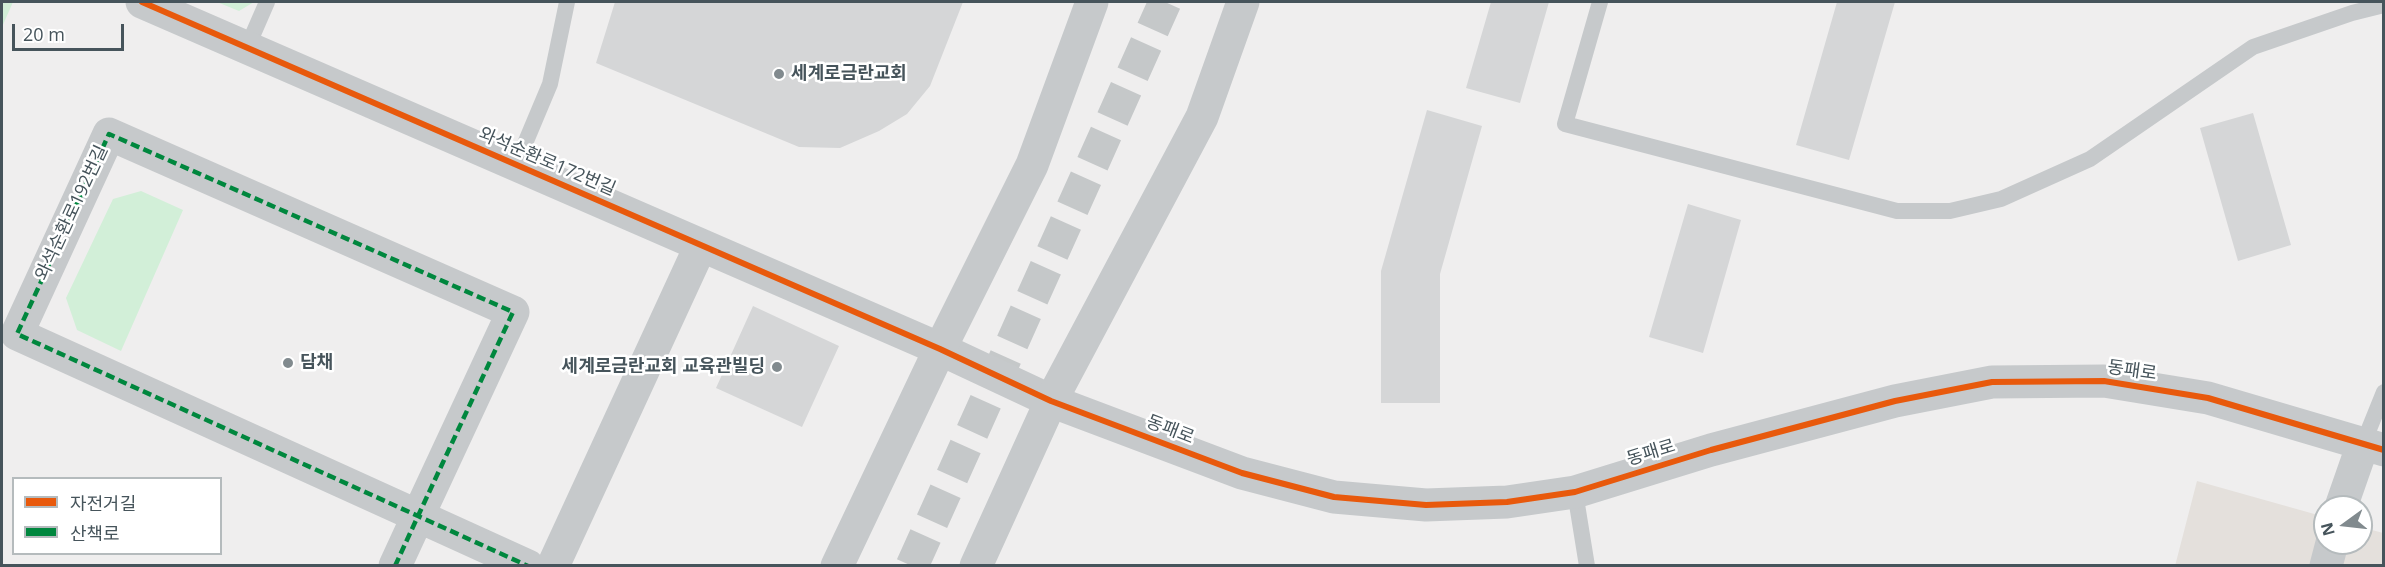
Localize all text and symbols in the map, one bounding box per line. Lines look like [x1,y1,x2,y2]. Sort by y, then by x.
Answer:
scale bar [15,12,128,50]
text: 20 m [23,22,65,46]
place label: 세계로금란교회 [791,63,907,85]
marker: 세계로금란교회 [772,67,786,81]
street label: 와석순환로172번길 [475,123,619,201]
street label: 와석순환로192번길 [31,142,113,284]
place label: 담채 [300,352,333,374]
marker: 담채 [281,356,295,370]
place label: 세계로금란교회 교육관빌딩 [562,356,765,378]
street label: 동패로 [2106,357,2158,385]
marker: 세계로금란교회 교육관빌딩 [770,360,784,374]
street label: 동패로 [1143,411,1197,449]
street label: 동패로 [1624,435,1678,471]
legend [12,477,222,555]
text: 자전거길 [70,491,136,515]
north arrow [2313,495,2373,555]
text: N [2315,520,2340,538]
text: 산책로 [70,521,120,545]

